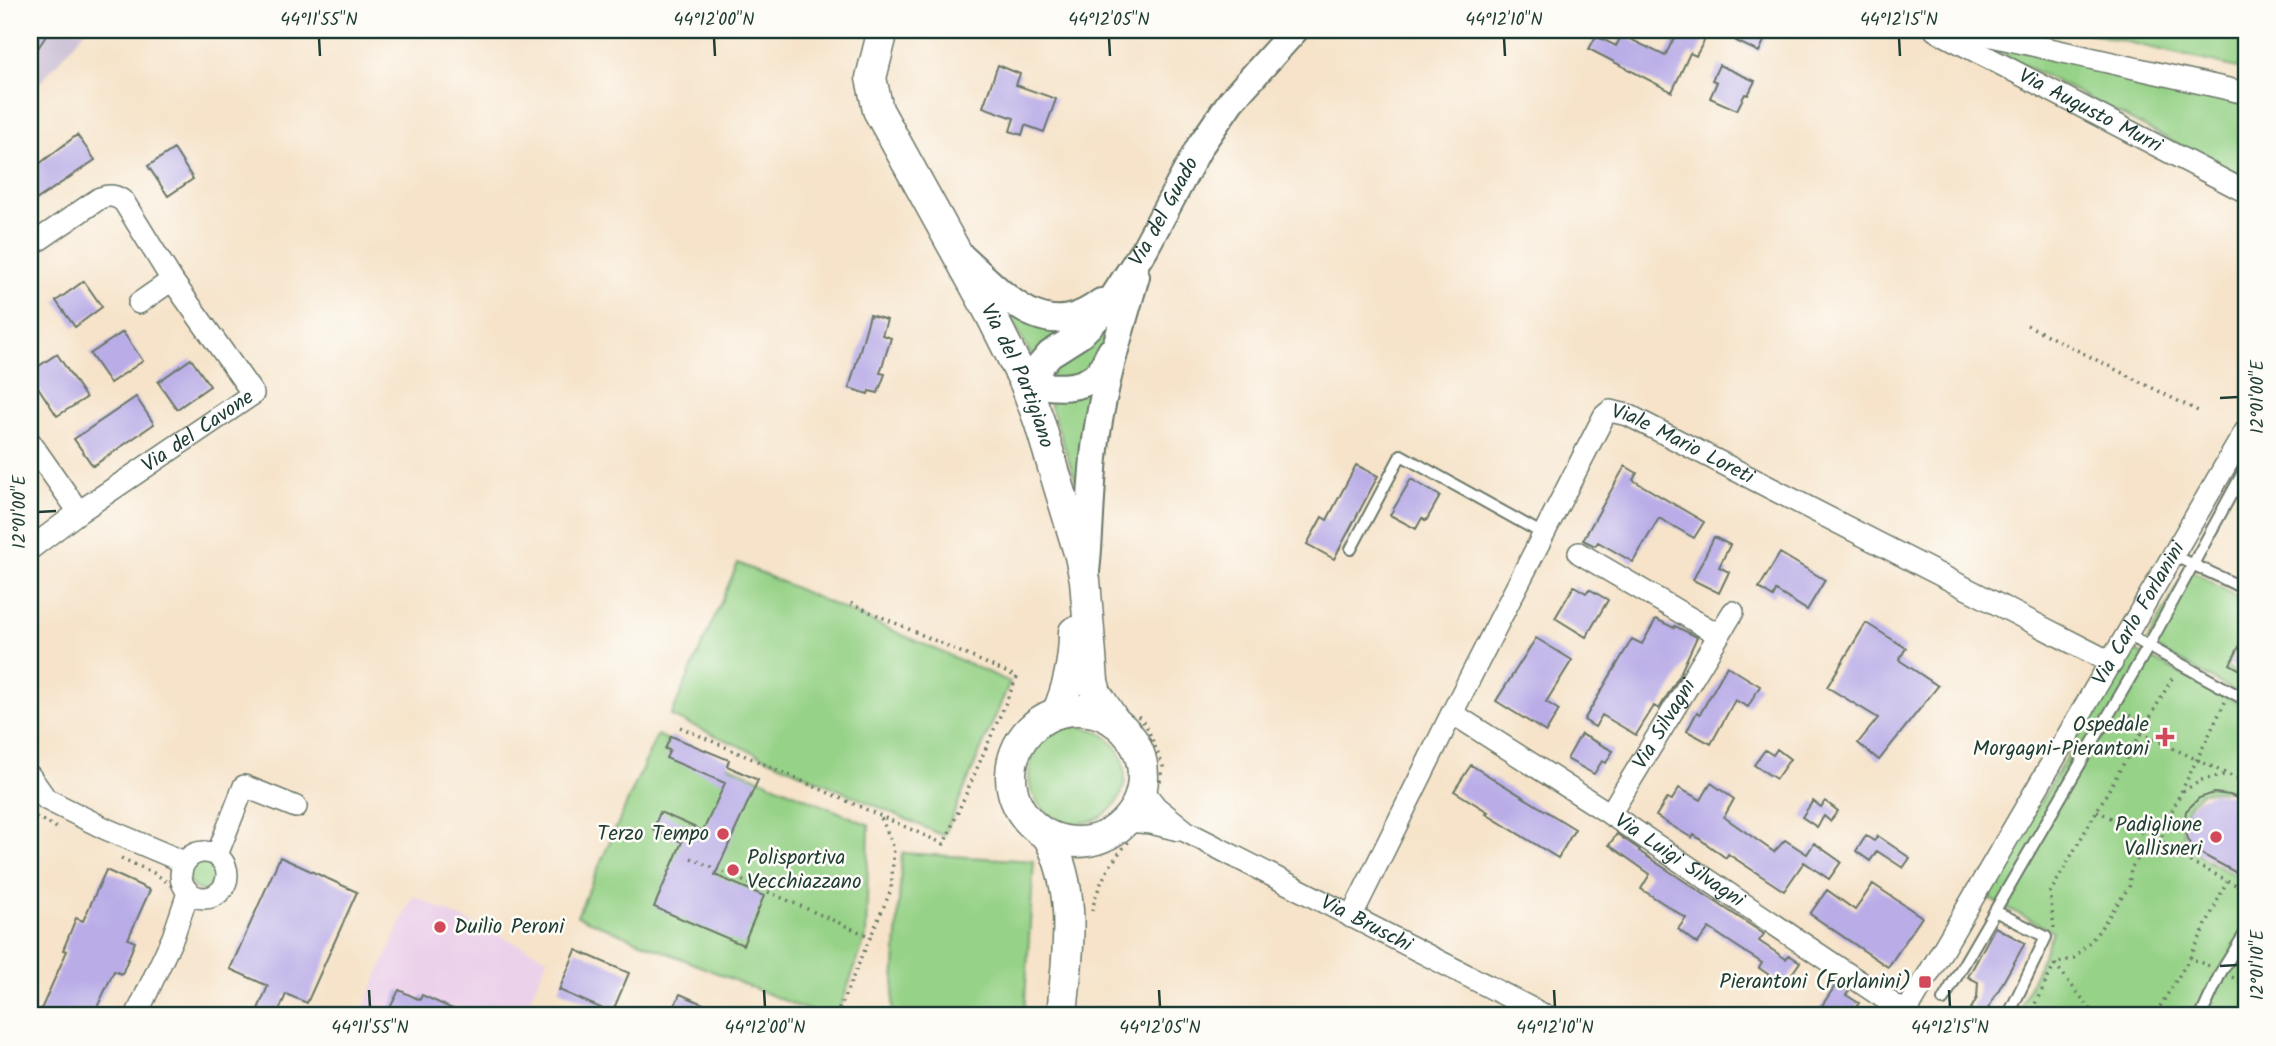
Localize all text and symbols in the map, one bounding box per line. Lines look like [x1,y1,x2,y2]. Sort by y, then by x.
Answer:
text: 44°11'55"N [280,6,358,35]
text: 44°12'00"N [674,6,754,35]
text: 44°12'05"N [1068,6,1150,35]
text: 44°12'10"N [1465,6,1543,35]
text: 44°12'15"N [1860,6,1938,35]
street label: Via Augusto Murri [2012,60,2169,162]
street label: Via del Guado [1121,151,1208,273]
street label: Via del Partigiano [971,298,1063,452]
text: 12°01'00"E [2244,360,2273,434]
street label: Via del Cavone [135,381,261,481]
street label: Viale Mario Loreti [1608,395,1761,494]
text: 12°01'00"E [6,475,35,549]
street label: Via Carlo Forlanini [2084,534,2194,692]
street label: Via Silvagni [1624,672,1705,776]
place label: Ospedale Morgagni-Pierantoni [1973,709,2150,766]
marker: Ospedale Morgagni-Pierantoni [2155,727,2175,747]
street label: Via Luigi Silvagni [1608,805,1752,917]
place label: Padiglione Vallisneri [2115,809,2203,866]
place label: Terzo Tempo [597,818,709,851]
marker: Terzo Tempo [715,826,731,842]
marker: Padiglione Vallisneri [2208,829,2224,845]
place label: Polisportiva Vecchiazzano [747,842,861,899]
marker: Polisportiva Vecchiazzano [725,862,741,878]
street label: Via Bruschi [1314,886,1419,962]
place label: Duilio Peroni [454,911,565,944]
marker: Duilio Peroni [432,919,448,935]
text: 12°01'10"E [2244,929,2273,1000]
place label: Pierantoni (Forlanini) [1719,966,1911,999]
marker: Pierantoni (Forlanini) [1917,974,1933,990]
text: 44°11'55"N [331,1014,409,1043]
text: 44°12'00"N [725,1014,805,1043]
text: 44°12'05"N [1119,1014,1201,1043]
text: 44°12'10"N [1516,1014,1594,1043]
text: 44°12'15"N [1911,1014,1989,1043]

